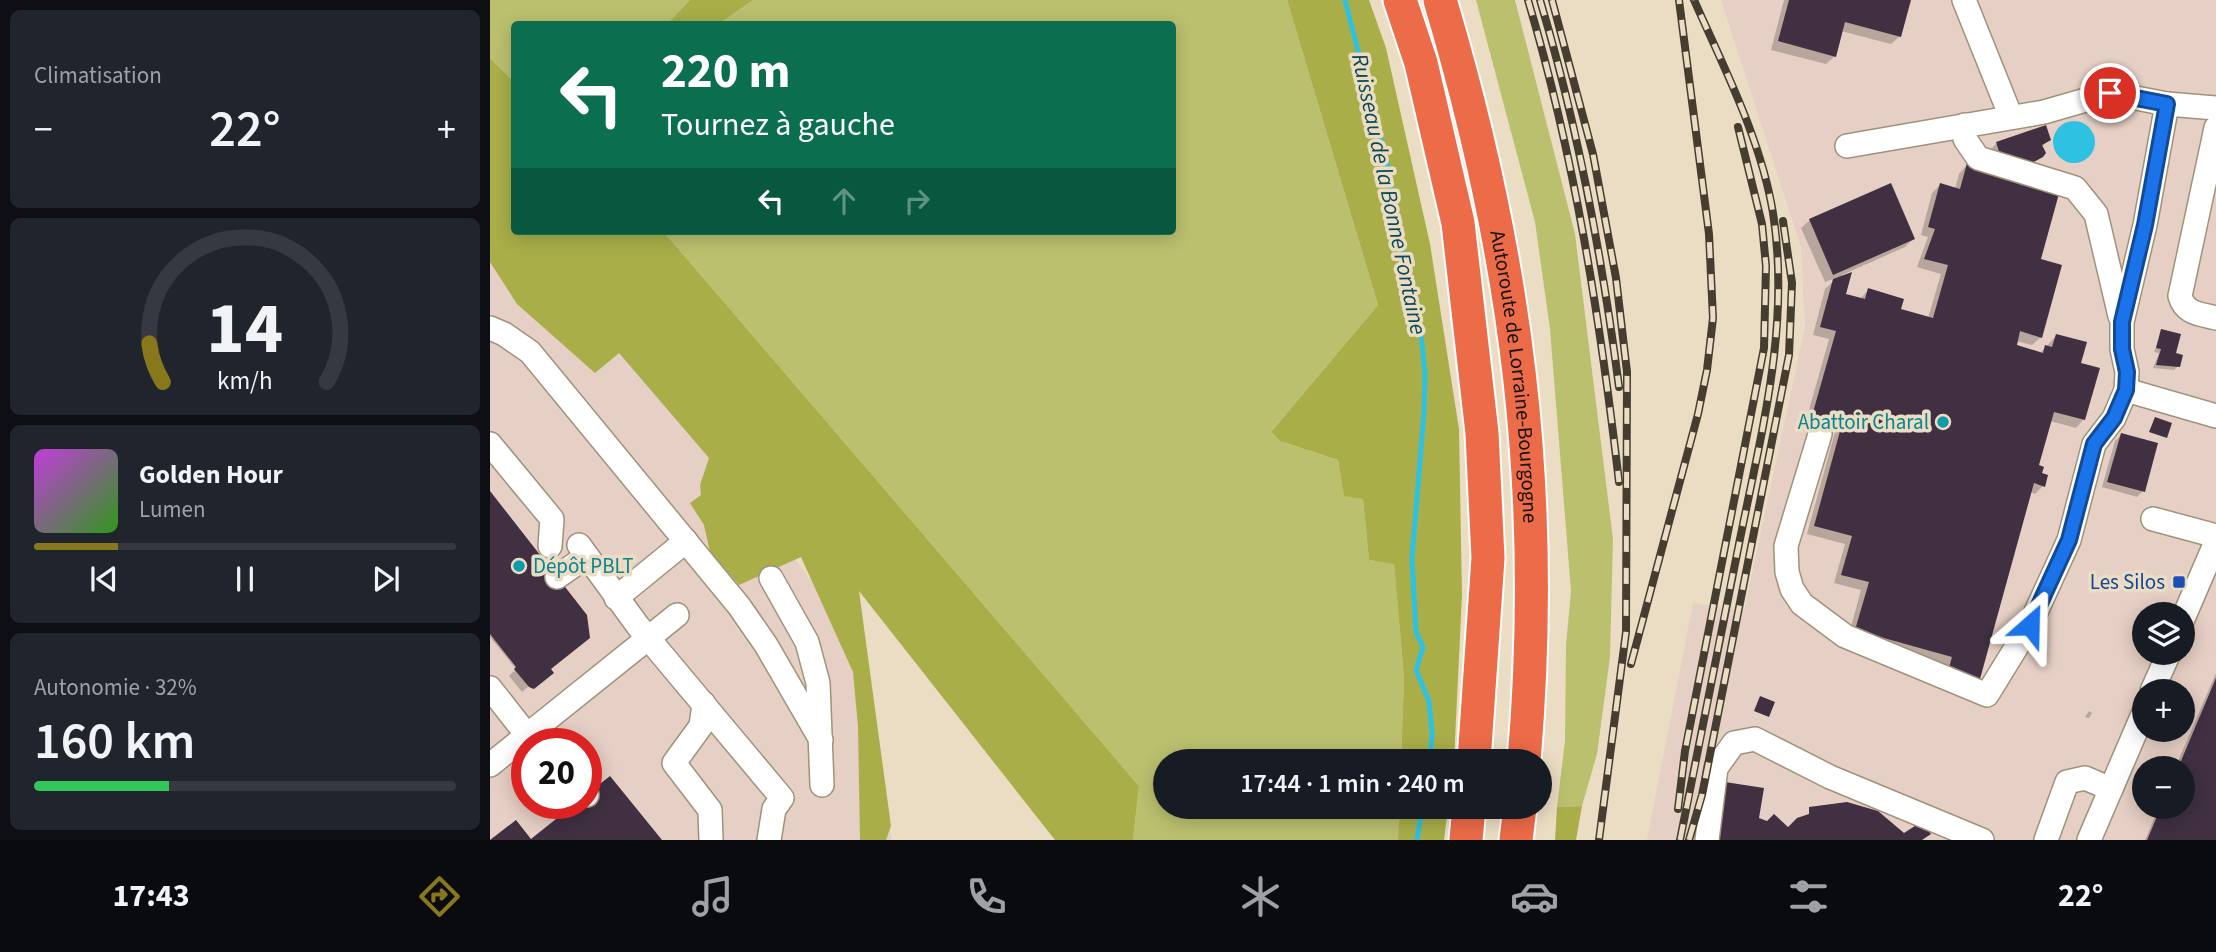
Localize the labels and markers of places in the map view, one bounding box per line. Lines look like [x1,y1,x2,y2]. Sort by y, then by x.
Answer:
pin [2080,63,2140,123]
place label: Abattoir Charal [1798,407,1929,437]
marker: Abattoir Charal [1935,414,1951,430]
place label: Dépôt PBLT [533,551,633,581]
marker: Dépôt PBLT [511,558,527,574]
place label: Les Silos [2090,567,2165,597]
marker: Les Silos [2171,574,2187,590]

